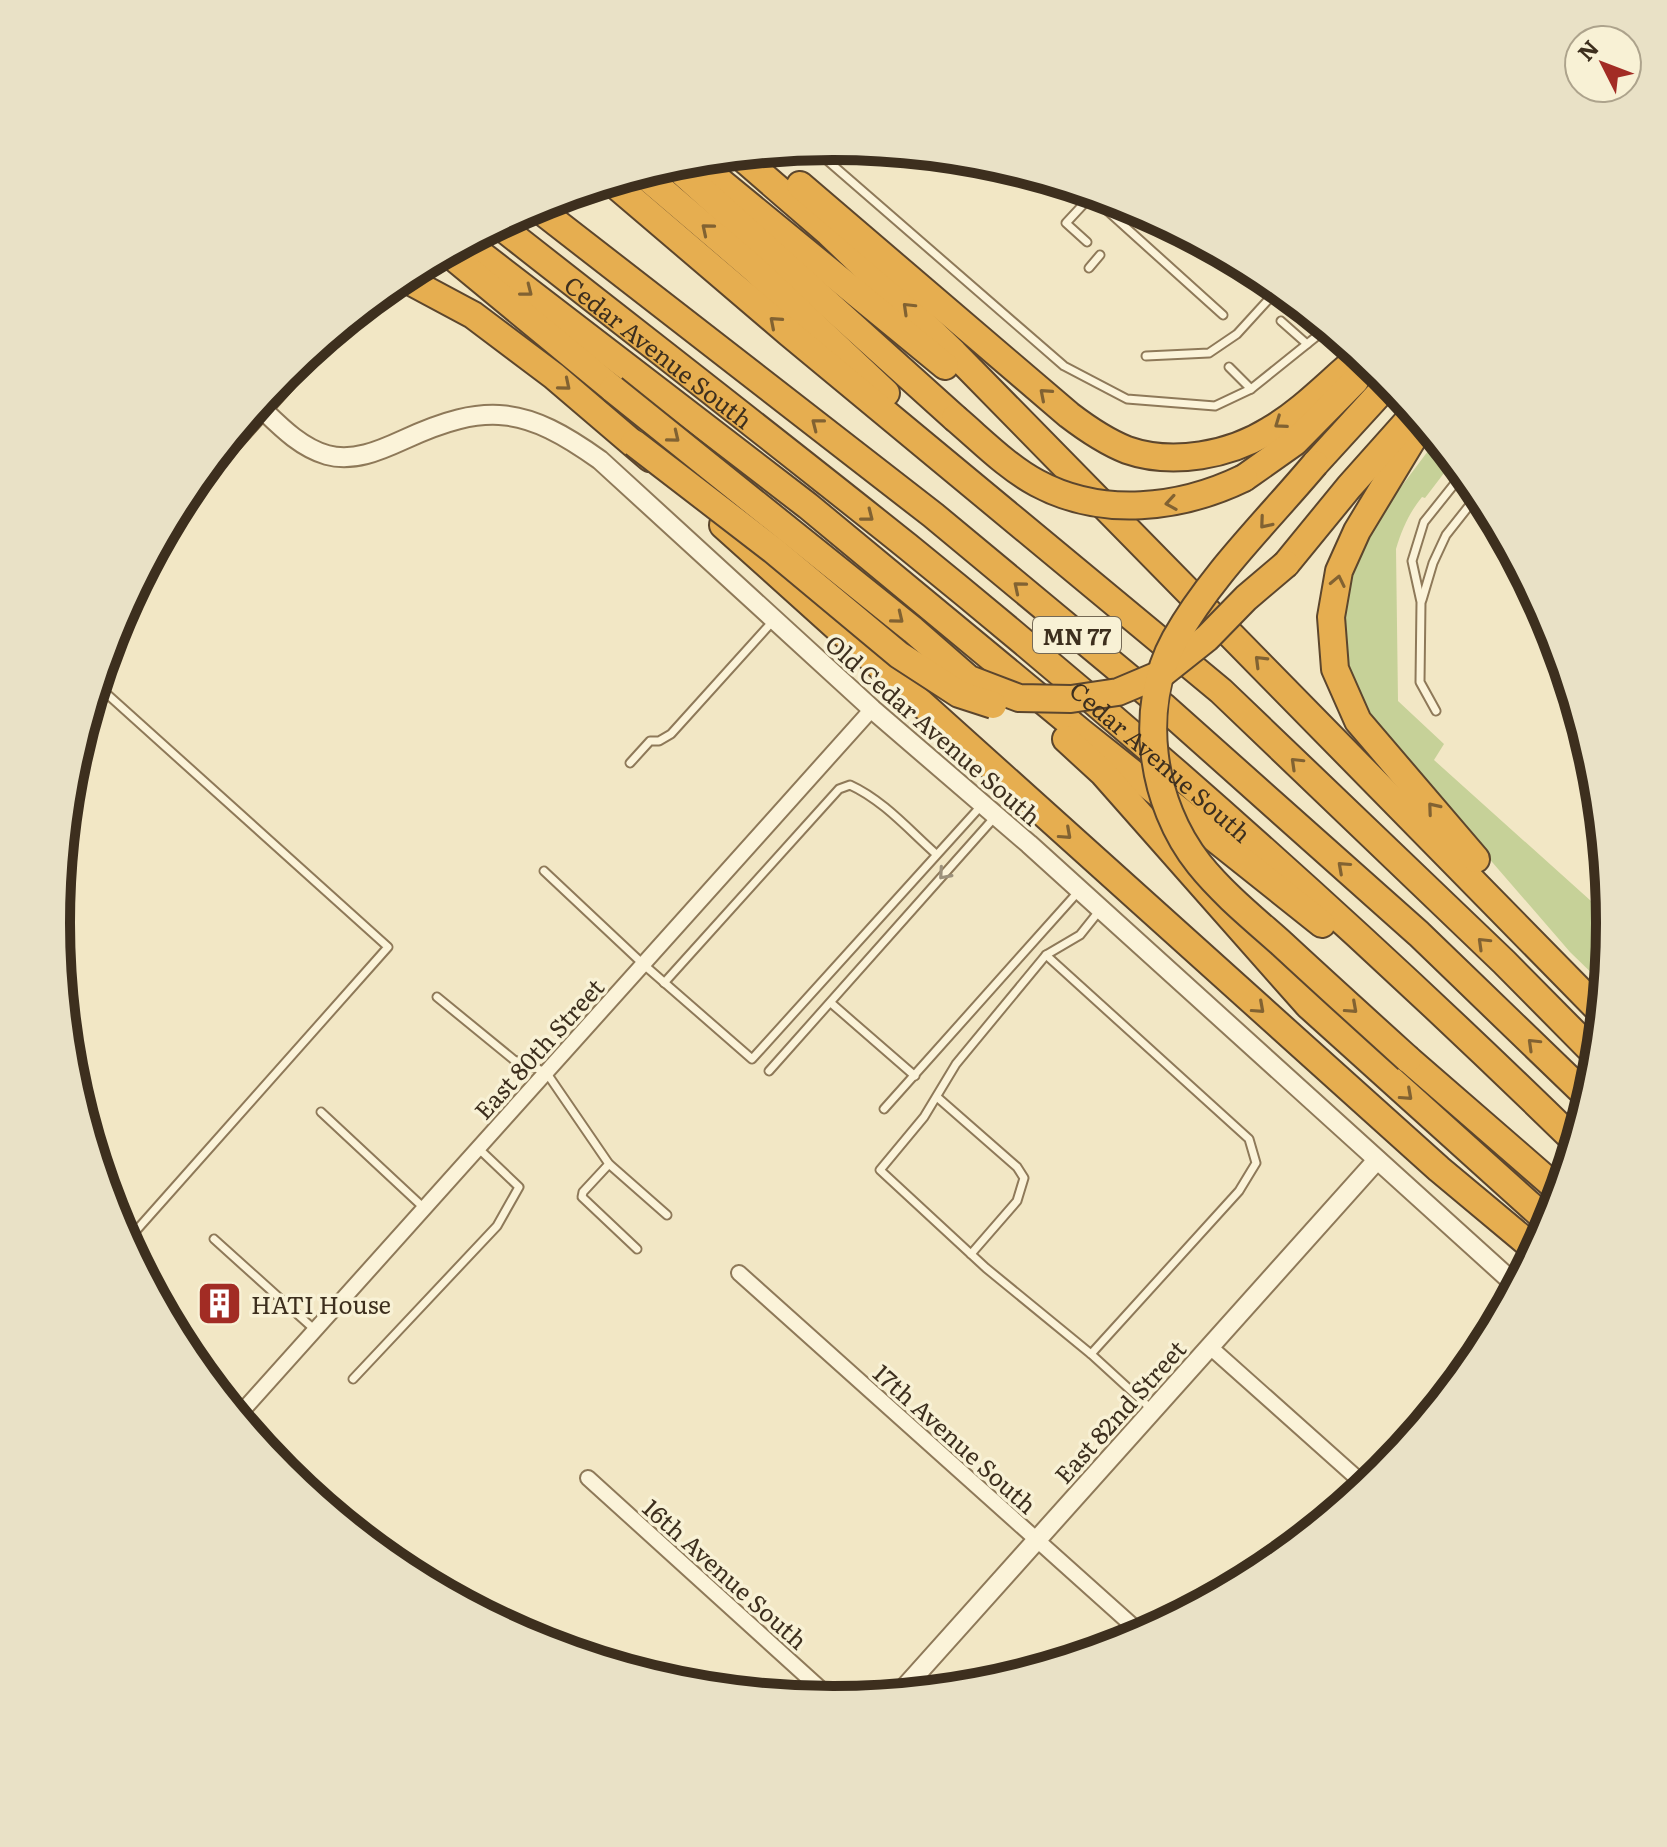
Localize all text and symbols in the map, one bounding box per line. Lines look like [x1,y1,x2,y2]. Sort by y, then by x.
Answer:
north arrow [1563,24,1643,104]
text: N [1569,32,1605,68]
one-way arrow [702,224,716,239]
street label: Cedar Avenue South [558,266,761,436]
one-way arrow [518,281,533,295]
one-way arrow [903,303,917,318]
one-way arrow [769,317,784,331]
one-way arrow [556,375,570,390]
one-way arrow [1039,390,1054,404]
one-way arrow [1274,413,1288,428]
one-way arrow [812,419,826,434]
one-way arrow [664,428,679,442]
one-way arrow [1164,494,1177,511]
one-way arrow [859,506,873,521]
one-way arrow [1260,514,1275,528]
one-way arrow [1329,575,1346,589]
one-way arrow [1014,582,1029,597]
one-way arrow [889,608,903,623]
road number: MN 77 [1033,617,1121,653]
street label: Old Cedar Avenue South [819,625,1050,833]
one-way arrow [1254,656,1269,670]
street label: Cedar Avenue South [1063,672,1260,849]
one-way arrow [1291,757,1305,772]
one-way arrow [1428,803,1443,818]
one-way arrow [1056,824,1071,839]
one-way arrow [1338,862,1353,876]
one-way arrow [939,865,954,880]
one-way arrow [1478,938,1493,952]
street label: East 80th Street [465,969,611,1126]
one-way arrow [1250,998,1264,1013]
one-way arrow [1343,999,1358,1013]
one-way arrow [1528,1039,1542,1053]
one-way arrow [1398,1085,1413,1099]
building icon: HATI House [196,1279,244,1327]
place label: HATI House [251,1286,391,1321]
street label: East 82nd Street [1045,1331,1193,1490]
street label: 17th Avenue South [867,1355,1045,1521]
street label: 16th Avenue South [636,1490,816,1657]

